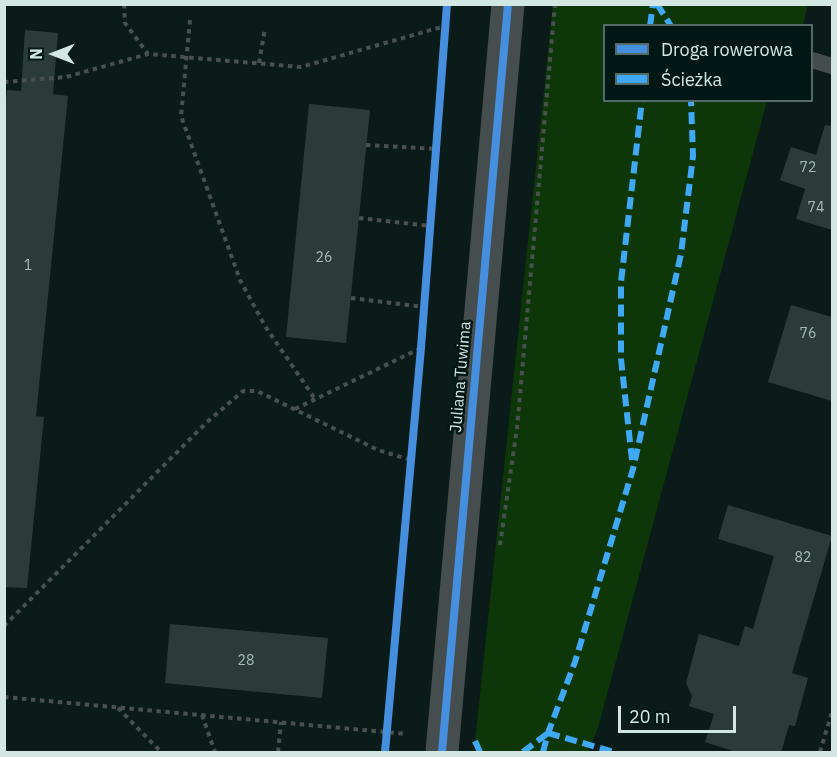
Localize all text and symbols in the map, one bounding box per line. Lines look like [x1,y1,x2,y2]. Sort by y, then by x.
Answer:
north arrow [24,24,84,84]
legend [603,24,813,102]
text: Droga rowerowa [661,38,793,61]
text: N [26,48,46,60]
text: Ścieżka [661,68,722,91]
house number: 72 [800,160,816,176]
house number: 74 [808,200,824,216]
house number: 26 [316,250,332,266]
house number: 1 [24,258,32,274]
street label: Juliana Tuwima [447,320,475,434]
house number: 76 [800,326,816,342]
house number: 82 [795,550,811,566]
house number: 28 [238,653,254,669]
scale bar [621,694,740,732]
text: 20 m [629,705,671,728]

